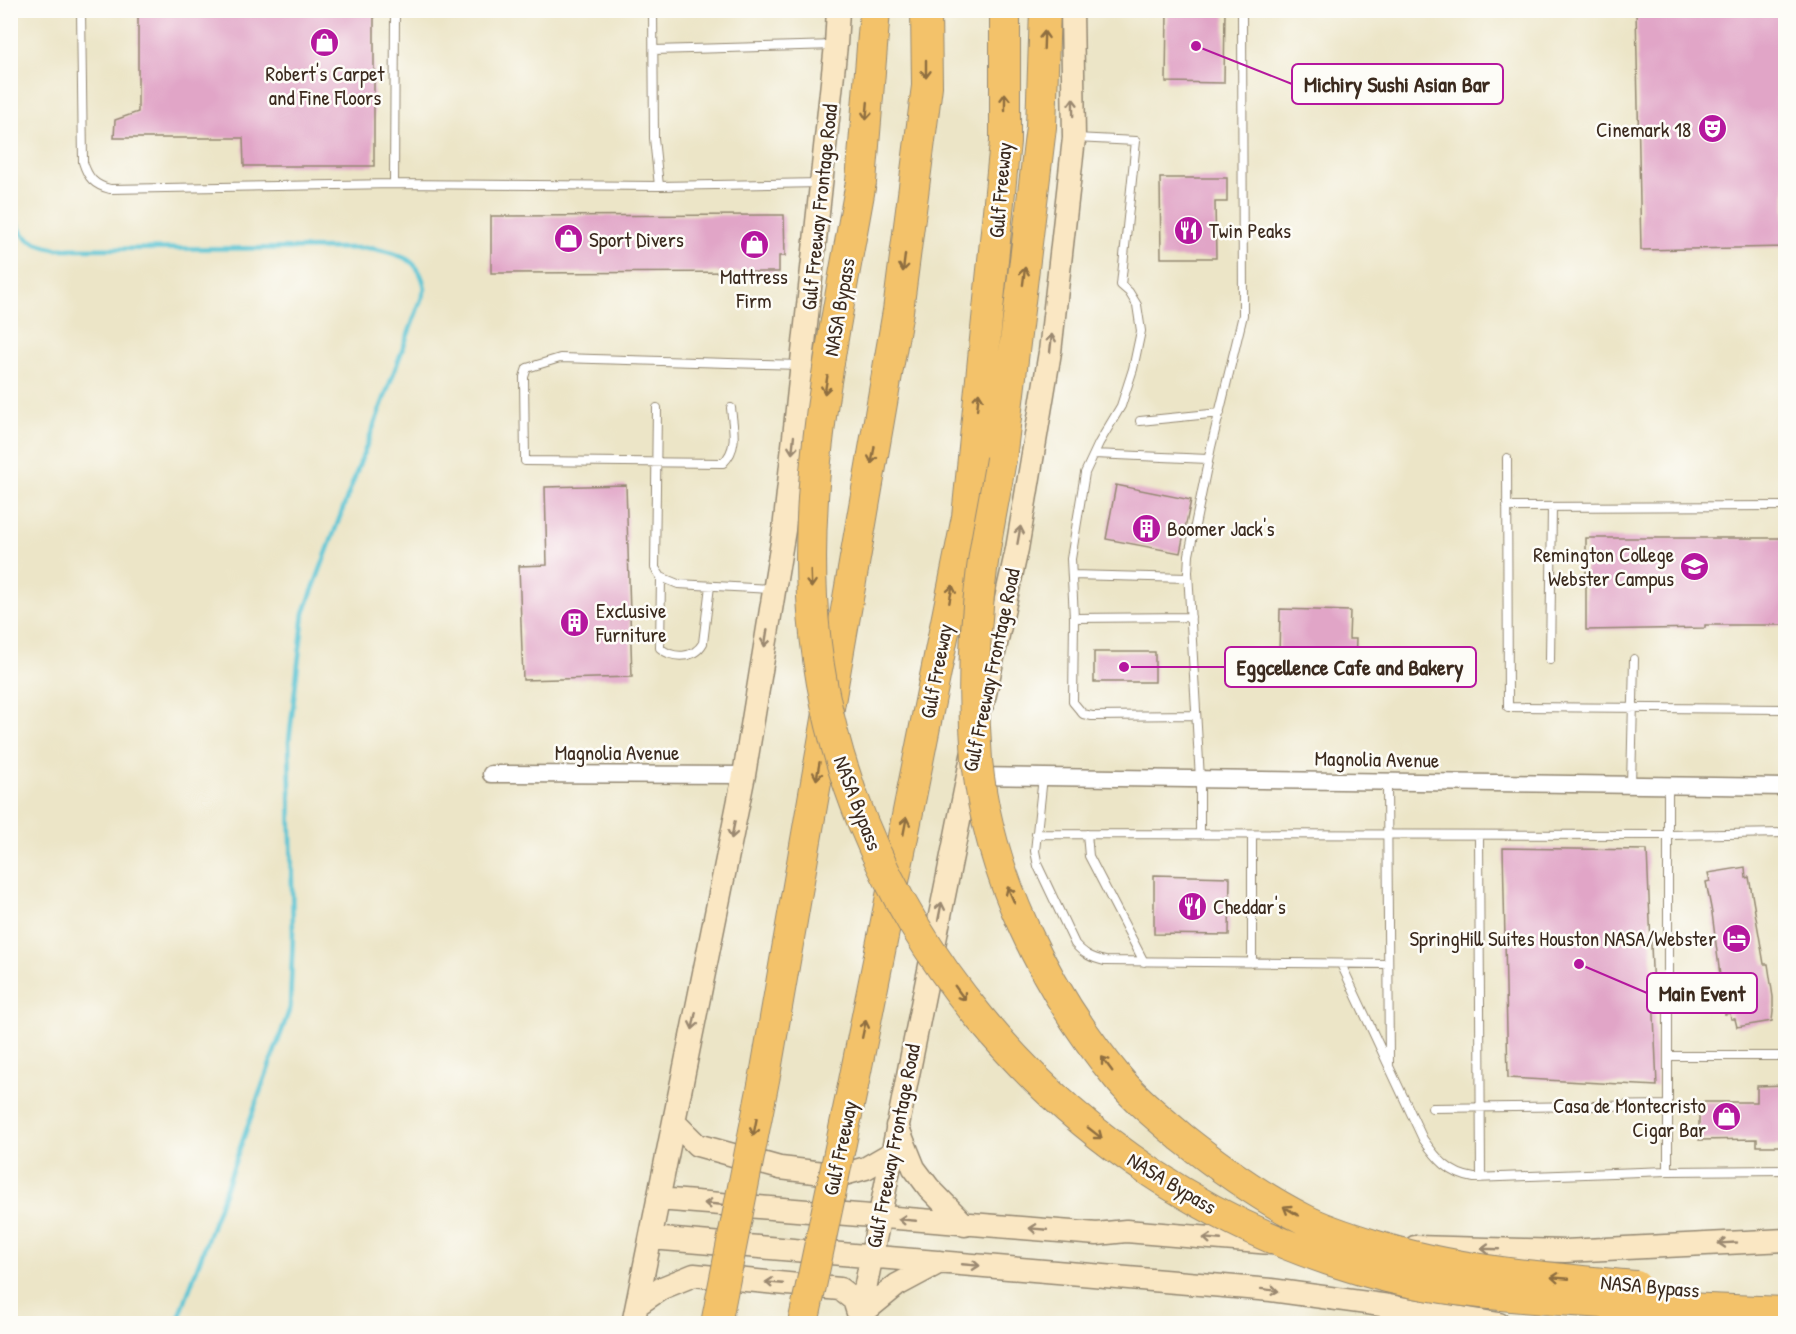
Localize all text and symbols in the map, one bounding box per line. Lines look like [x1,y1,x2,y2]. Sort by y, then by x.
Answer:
shop icon: Robert's Carpet and Fine Floors [309,26,341,58]
one-way arrow [1038,31,1049,51]
one-way arrow [920,58,932,78]
place label: Robert's Carpet and Fine Floors [265,59,385,112]
callout: Michiry Sushi Asian Bar [1292,64,1503,104]
text: Michiry Sushi Asian Bar [1304,69,1491,100]
one-way arrow [999,93,1011,113]
one-way arrow [1068,97,1079,117]
one-way arrow [861,100,872,120]
street label: Gulf Freeway Frontage Road [794,102,844,312]
theatre icon: Cinemark 18 [1696,113,1728,145]
place label: Cinemark 18 [1596,115,1691,144]
street label: Gulf Freeway [981,141,1019,239]
restaurant icon: Twin Peaks [1172,214,1204,246]
place label: Twin Peaks [1209,216,1291,245]
shop icon: Sport Divers [552,223,584,255]
place label: Sport Divers [589,225,684,254]
shop icon: Mattress Firm [738,229,770,261]
one-way arrow [898,252,909,272]
street label: NASA Bypass [816,256,862,358]
place label: Mattress Firm [720,262,788,315]
one-way arrow [1019,267,1030,287]
one-way arrow [1046,333,1057,353]
one-way arrow [821,375,832,394]
one-way arrow [973,391,984,411]
one-way arrow [787,434,798,454]
one-way arrow [867,445,878,464]
building icon: Boomer Jack's [1130,512,1162,544]
place label: Boomer Jack's [1167,514,1275,543]
one-way arrow [1014,526,1025,545]
place label: Remington College Webster Campus [1533,540,1674,593]
school or university icon: Remington College Webster Campus [1679,550,1711,582]
street label: Gulf Freeway Frontage Road [955,566,1027,774]
one-way arrow [805,569,817,589]
one-way arrow [946,584,957,604]
place label: Exclusive Furniture [595,596,667,649]
building icon: Exclusive Furniture [559,606,591,638]
street label: Gulf Freeway [913,621,959,721]
one-way arrow [761,627,772,647]
callout: Eggcellence Cafe and Bakery [1225,647,1476,687]
text: Eggcellence Cafe and Bakery [1236,652,1464,683]
street label: Magnolia Avenue [555,738,679,767]
street label: Magnolia Avenue [1314,743,1440,775]
street label: NASA Bypass [827,752,889,854]
one-way arrow [812,761,823,781]
one-way arrow [900,817,911,836]
one-way arrow [727,819,738,839]
one-way arrow [1005,887,1016,905]
restaurant icon: Cheddar's [1176,890,1208,922]
place label: Cheddar's [1213,892,1286,921]
one-way arrow [935,901,946,921]
hotel icon: SpringHill Suites Houston NASA/Webster [1721,922,1753,954]
place label: SpringHill Suites Houston NASA/Webster [1409,924,1716,953]
callout: Main Event [1647,973,1757,1013]
text: Main Event [1659,978,1747,1008]
one-way arrow [954,985,966,1001]
one-way arrow [688,1011,699,1030]
one-way arrow [859,1020,870,1039]
street label: Gulf Freeway Frontage Road [859,1042,927,1250]
one-way arrow [1101,1056,1114,1072]
place label: Casa de Montecristo Cigar Bar [1553,1091,1706,1144]
street label: Gulf Freeway [816,1098,864,1198]
shop icon: Casa de Montecristo Cigar Bar [1711,1101,1743,1133]
one-way arrow [749,1117,760,1136]
one-way arrow [1087,1126,1103,1139]
street label: NASA Bypass [1122,1145,1222,1221]
one-way arrow [703,1198,723,1209]
one-way arrow [1283,1205,1300,1217]
one-way arrow [897,1214,917,1225]
one-way arrow [1029,1224,1049,1235]
one-way arrow [1202,1233,1222,1244]
one-way arrow [1718,1238,1738,1249]
one-way arrow [1481,1243,1501,1254]
one-way arrow [961,1259,981,1270]
street label: NASA Bypass [1599,1267,1701,1305]
one-way arrow [1550,1272,1570,1283]
one-way arrow [765,1277,785,1288]
one-way arrow [1260,1285,1280,1296]

